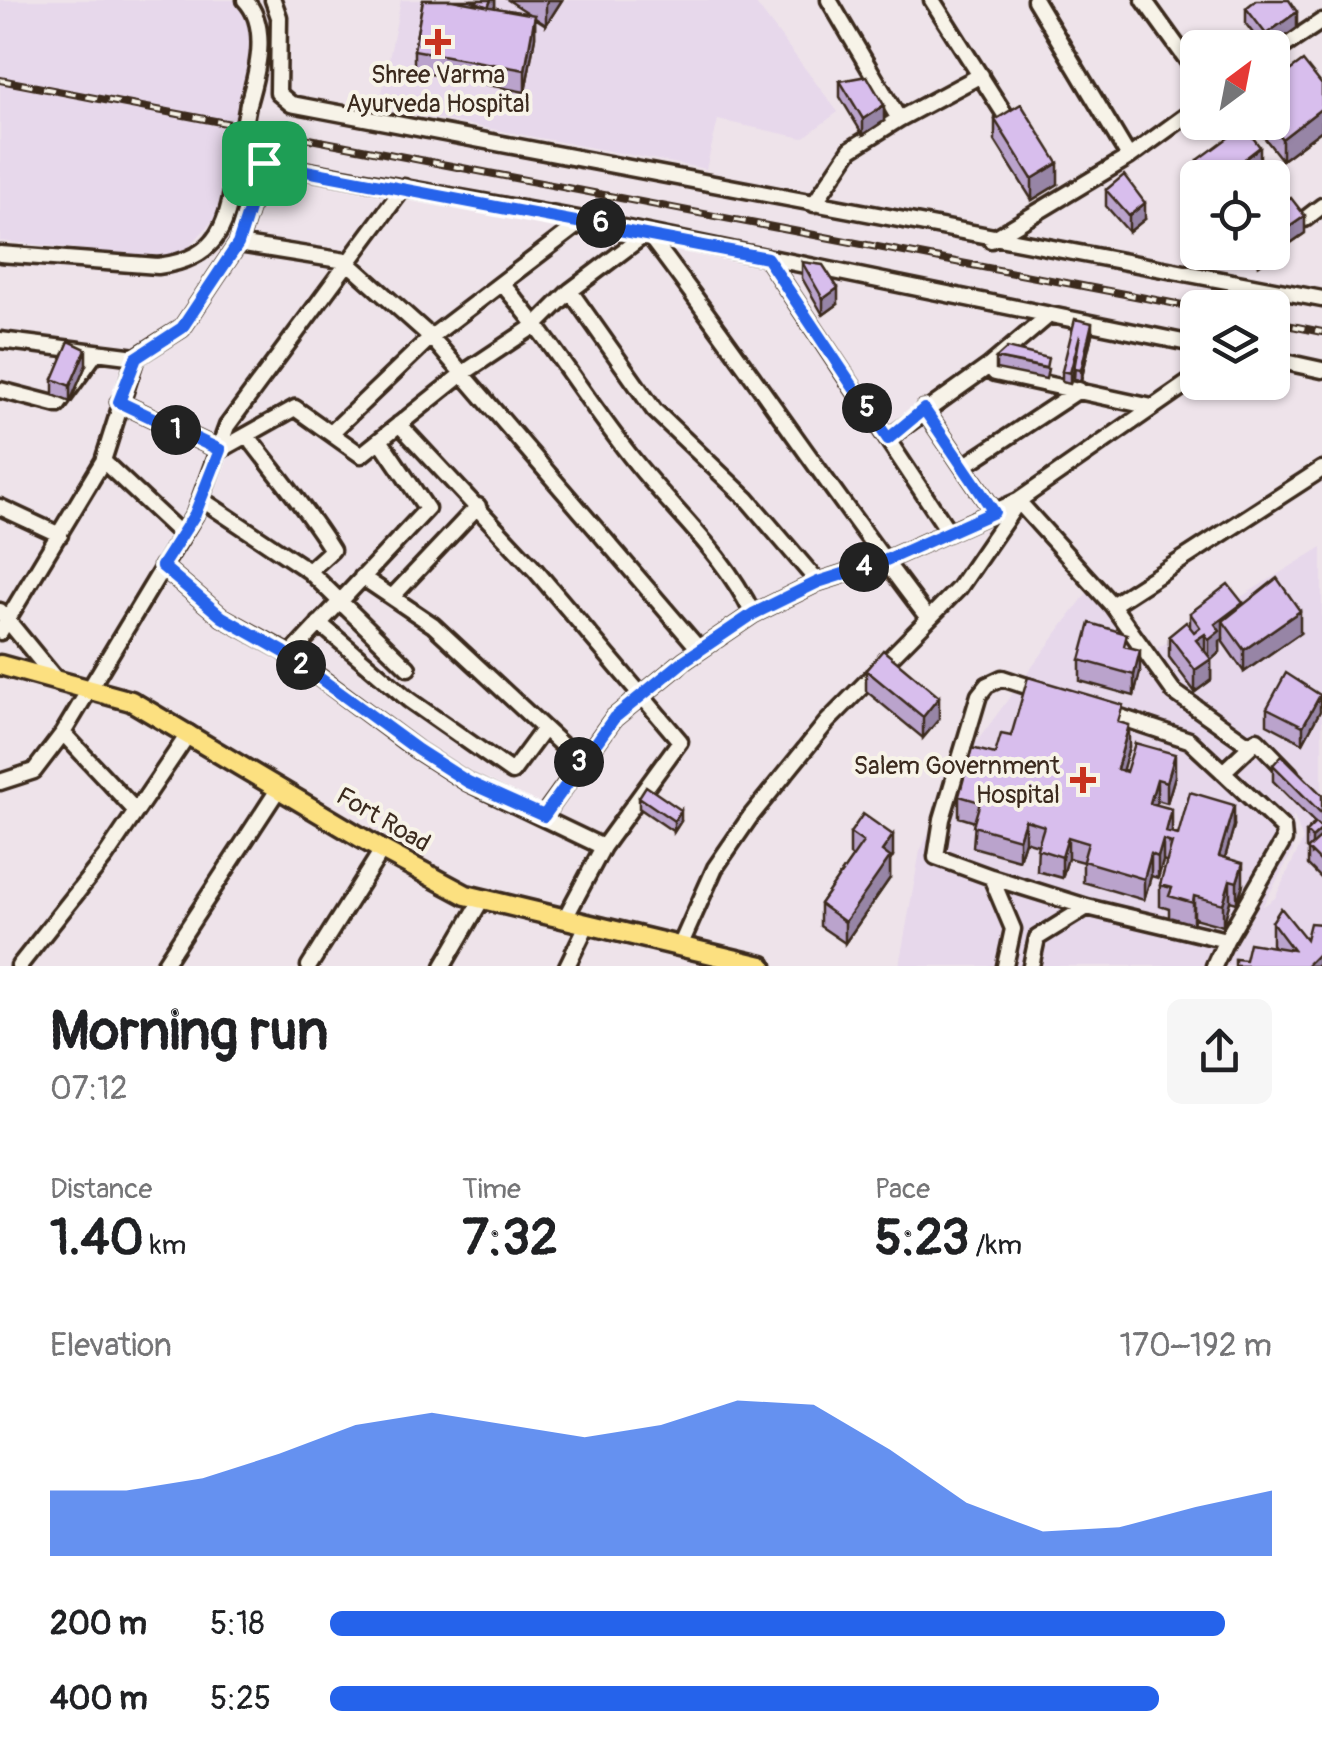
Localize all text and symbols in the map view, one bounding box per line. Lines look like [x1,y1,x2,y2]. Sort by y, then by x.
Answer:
marker: Shree Varma Ayurveda Hospital [425,29,451,55]
north arrow [1180,30,1290,140]
map controls [1180,30,1290,400]
place label: Shree Varma Ayurveda Hospital [346,60,530,120]
pin [222,121,307,206]
icon: arrive [237,136,292,191]
button: locate [1180,160,1290,270]
pin: 6 [576,198,626,248]
text: 6 [593,205,609,240]
button: layers [1180,290,1290,400]
pin: 5 [842,383,892,433]
text: 5 [859,390,875,425]
pin: 1 [151,405,201,455]
text: 1 [171,412,181,447]
pin: 4 [839,542,889,592]
text: 4 [856,549,872,584]
pin: 2 [276,640,326,690]
text: 2 [293,647,309,682]
pin: 3 [554,737,604,787]
text: 3 [571,744,587,779]
place label: Salem Government Hospital [853,751,1061,811]
marker: Salem Government Hospital [1070,767,1096,793]
street label: Fort Road [330,781,436,859]
text: Morning run [50,997,328,1066]
button: share [1167,999,1272,1104]
text: 07:12 [50,1069,128,1109]
text: Distance [50,1172,152,1207]
text: Time [462,1172,521,1207]
text: Pace [875,1172,930,1207]
text: 1.40 [50,1207,144,1270]
text: 7:32 [462,1207,558,1270]
text: 5:23 [875,1207,969,1270]
text: km [144,1228,186,1263]
text: /km [969,1228,1022,1263]
text: Elevation [50,1326,172,1366]
text: 170–192 m [1120,1326,1272,1366]
text: 200 m [50,1604,147,1644]
text: 5:18 [210,1604,265,1644]
text: 400 m [50,1679,148,1719]
text: 5:25 [210,1679,271,1719]

